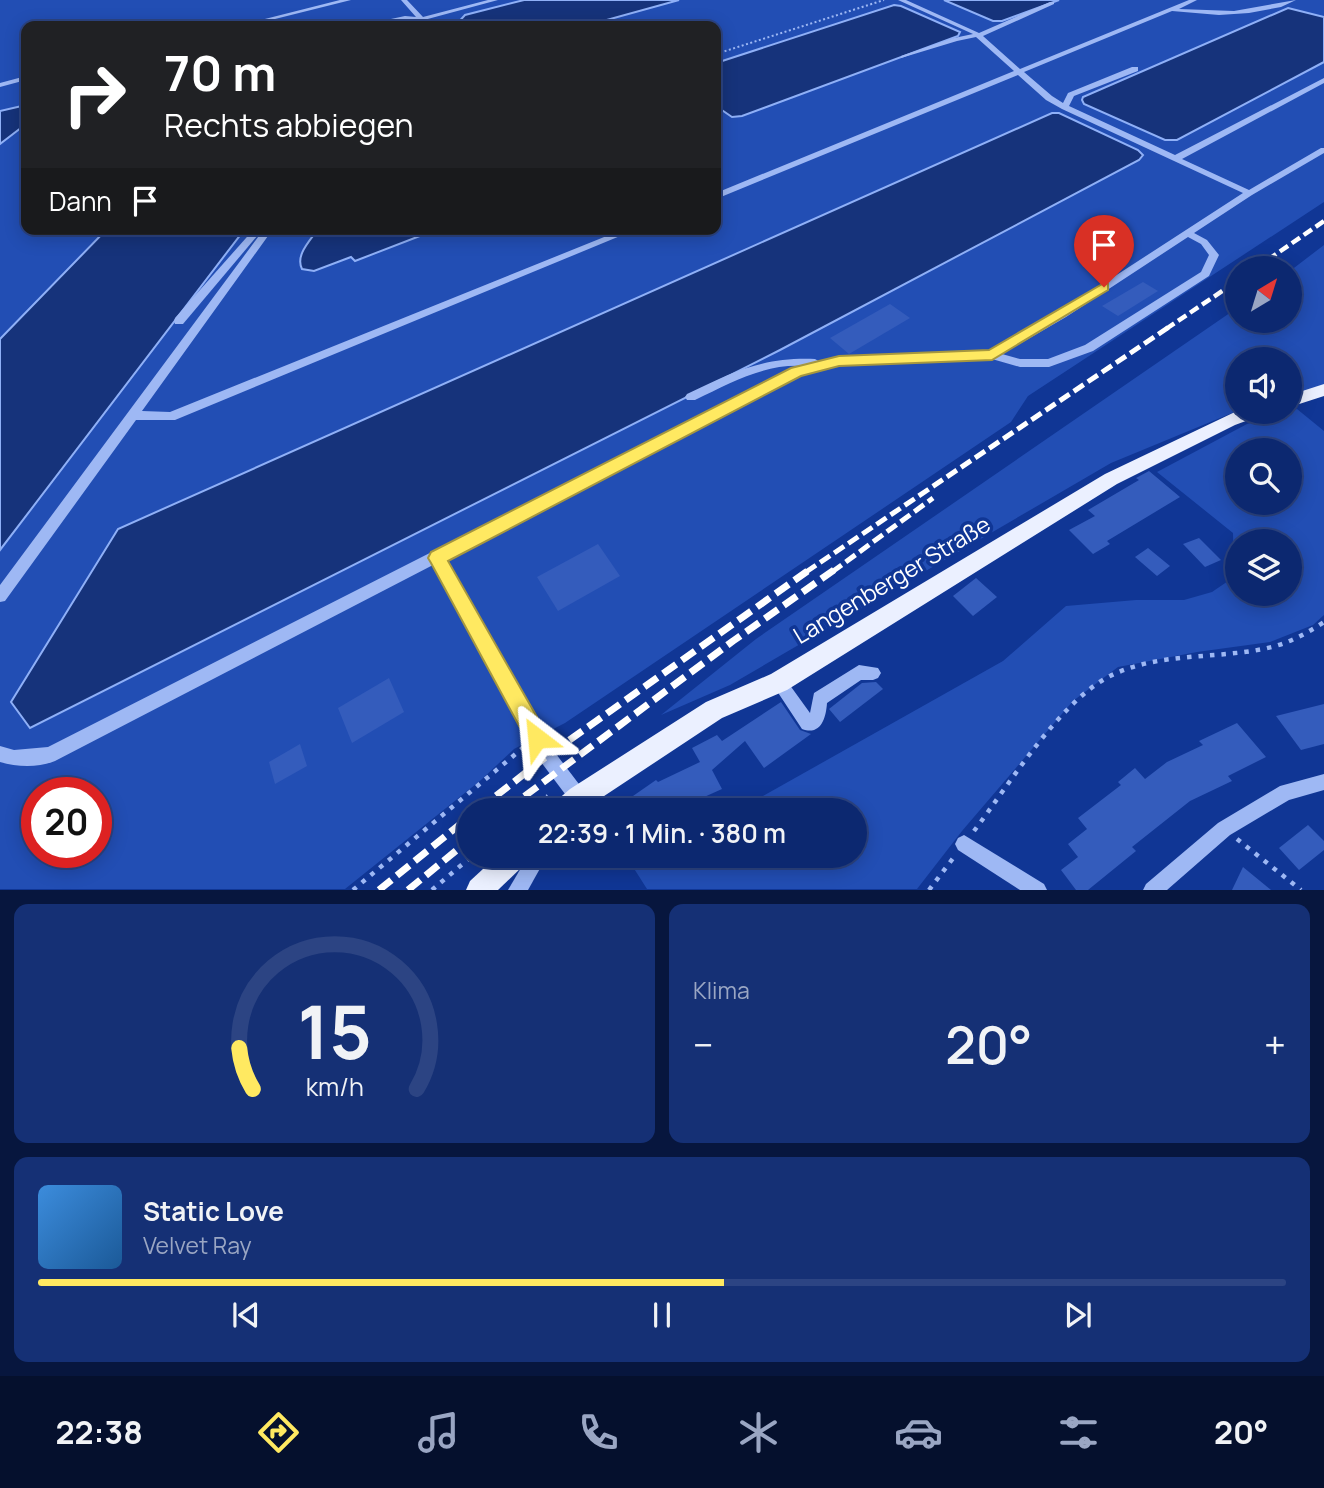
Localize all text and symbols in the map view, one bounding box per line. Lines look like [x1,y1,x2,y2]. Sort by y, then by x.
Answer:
text: 70 m [164,39,276,106]
icon: right [49,49,140,140]
text: Rechts abbiegen [164,103,414,147]
icon: arrive [126,182,164,220]
text: Dann [49,183,112,219]
pin [1074,215,1134,287]
icon: arrive [1085,226,1123,264]
north arrow [1225,256,1302,332]
map controls [1225,256,1302,606]
button: sound [1225,347,1302,424]
button: search [1225,438,1302,515]
street label: Langenberger Straße [787,508,996,651]
button: layers [1225,529,1302,606]
position arrow [500,701,574,775]
speed limit sign: 20 [21,777,112,868]
text: 22:39 · 1 Min. · 380 m [538,815,786,851]
text: Klima [693,974,750,1006]
text: 15 [297,982,372,1082]
text: 20° [945,1009,1032,1080]
text: − [693,1018,714,1070]
text: + [1264,1018,1286,1070]
text: km/h [305,1069,364,1104]
text: Static Love [143,1193,284,1229]
text: Velvet Ray [143,1229,252,1261]
icon: previous [227,1296,265,1334]
icon: pause [643,1296,681,1334]
icon: next [1059,1296,1097,1334]
icon: directions [254,1408,303,1457]
icon: music [414,1408,463,1457]
icon: phone [574,1408,623,1457]
icon: climate [734,1408,783,1457]
icon: car [894,1408,943,1457]
icon: filters [1054,1408,1103,1457]
text: 22:38 [56,1410,143,1454]
text: 20° [1214,1410,1268,1454]

